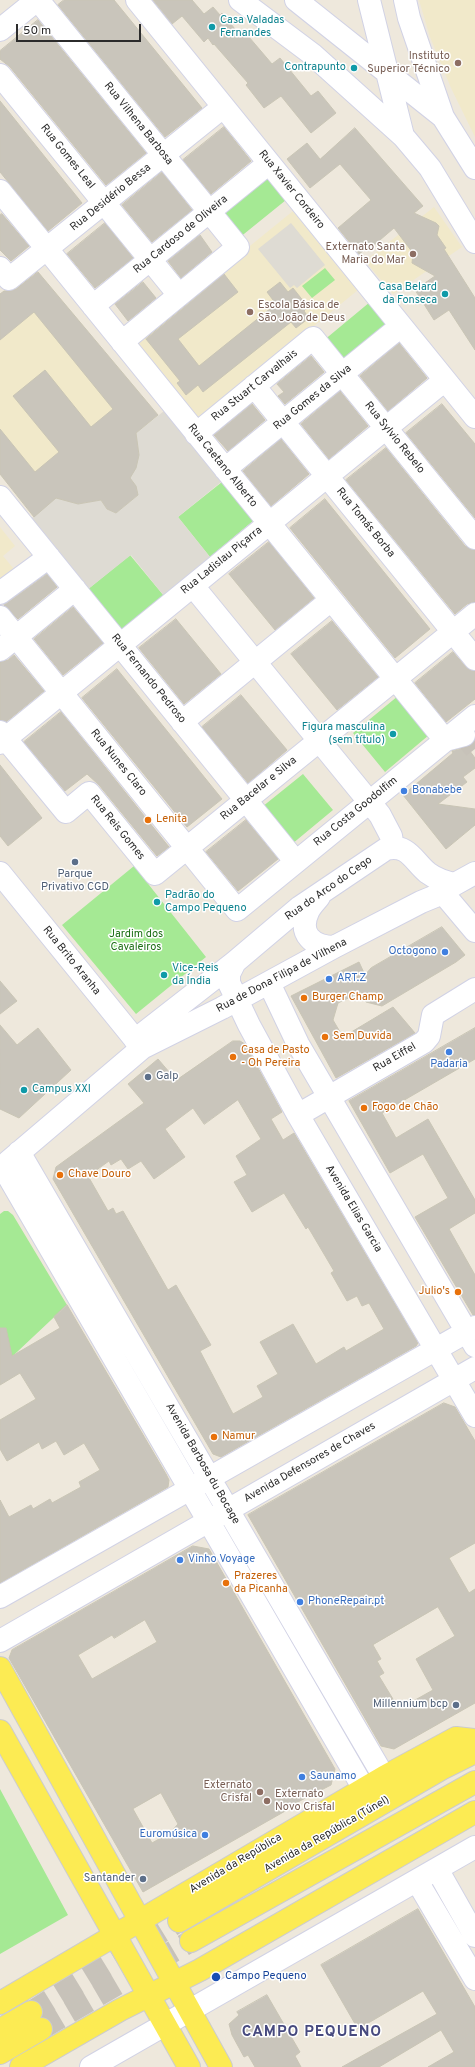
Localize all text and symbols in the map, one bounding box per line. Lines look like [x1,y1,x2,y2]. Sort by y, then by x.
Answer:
place label: Casa Valadas Fernandes [220,14,284,40]
scale bar [18,16,143,42]
marker: Casa Valadas Fernandes [207,22,217,32]
text: 50 m [23,23,51,39]
place label: Instituto Superior Técnico [367,50,450,76]
marker: Instituto Superior Técnico [453,58,463,68]
place label: Contrapunto [284,61,346,75]
marker: Contrapunto [349,63,359,73]
street label: Rua Vilhena Barbosa [101,80,175,168]
street label: Rua Gomes Leal [37,122,97,192]
street label: Rua Xavier Cordeiro [255,148,327,232]
street label: Rua Desidério Bessa [68,161,154,235]
street label: Rua Cardoso de Oliveira [131,193,231,277]
place label: Externato Santa Maria do Mar [326,241,405,267]
marker: Externato Santa Maria do Mar [408,249,418,259]
place label: Casa Belard da Fonseca [378,281,437,307]
marker: Casa Belard da Fonseca [440,289,450,299]
place label: Escola Básica de São João de Deus [258,299,345,325]
marker: Escola Básica de São João de Deus [245,307,255,317]
street label: Rua Stuart Carvalhais [209,347,301,425]
street label: Rua Gomes da Silva [271,363,355,433]
street label: Rua Sylvio Rebelo [361,400,427,476]
street label: Rua Caetano Alberto [184,422,260,510]
street label: Rua Tomás Borba [333,485,397,561]
street label: Rua Ladislau Piçarra [179,524,265,598]
street label: Rua Fernando Pedroso [108,632,188,726]
place label: Figura masculina (sem título) [302,721,385,747]
street label: Rua Nunes Claro [87,727,149,799]
marker: Figura masculina (sem título) [388,729,398,739]
street label: Rua Bacelar e Silva [218,754,300,824]
street label: Rua Costa Goodolfim [312,774,400,850]
place label: Bonabebe [412,784,462,798]
marker: Bonabebe [399,786,409,796]
street label: Rua Reis Gomes [87,793,147,863]
place label: Lenita [156,813,187,827]
marker: Lenita [143,815,153,825]
street label: Rua do Arco do Cego [283,854,375,924]
marker: Parque Privativo CGD [70,857,80,867]
place label: Parque Privativo CGD [41,868,109,894]
place label: Padrão do Campo Pequeno [165,889,247,915]
marker: Padrão do Campo Pequeno [152,897,162,907]
street label: Rua Brito Aranha [39,924,103,998]
park label: Jardim dos Cavaleiros [109,928,163,954]
street label: Rua de Dona Filipa de Vilhena [214,936,350,1016]
place label: Octogono [389,945,437,959]
marker: Octogono [440,947,450,957]
place label: Vice-Reis da Índia [172,962,219,988]
marker: Vice-Reis da Índia [159,970,169,980]
place label: ART.Z [337,972,366,986]
marker: ART.Z [324,974,334,984]
place label: Burger Champ [312,991,383,1005]
marker: Burger Champ [299,993,309,1003]
place label: Sem Duvida [333,1030,392,1044]
marker: Sem Duvida [320,1032,330,1042]
street label: Rua Eiffel [371,1040,419,1076]
place label: Casa de Pasto - Oh Pereira [241,1044,310,1070]
marker: Padaria [444,1047,454,1057]
marker: Casa de Pasto - Oh Pereira [228,1052,238,1062]
place label: Padaria [430,1058,468,1072]
place label: Galp [156,1070,178,1084]
marker: Galp [143,1072,153,1082]
place label: Campus XXI [32,1083,91,1097]
marker: Campus XXI [19,1085,29,1095]
place label: Fogo de Chão [372,1101,438,1115]
marker: Fogo de Chão [359,1103,369,1113]
street label: Avenida Elias Garcia [322,1163,384,1255]
place label: Chave Douro [68,1168,131,1182]
marker: Chave Douro [55,1170,65,1180]
place label: Julio's [418,1285,450,1299]
marker: Julio's [453,1287,463,1297]
street label: Avenida Barbosa du Bocage [162,1401,242,1527]
street label: Avenida Defensores de Chaves [242,1420,378,1506]
place label: Namur [222,1430,255,1444]
marker: Namur [209,1432,219,1442]
place label: Vinho Voyage [188,1553,255,1567]
marker: Vinho Voyage [175,1555,185,1565]
place label: Prazeres da Picanha [234,1570,288,1596]
marker: Prazeres da Picanha [221,1578,231,1588]
place label: PhoneRepair.pt [308,1595,384,1609]
marker: PhoneRepair.pt [295,1597,305,1607]
place label: Millennium bcp [373,1698,448,1712]
marker: Millennium bcp [451,1700,461,1710]
place label: Saunamo [310,1770,356,1784]
marker: Saunamo [297,1772,307,1782]
place label: Externato Crisfal [203,1779,252,1805]
marker: Externato Crisfal [255,1787,265,1797]
place label: Externato Novo Crisfal [275,1788,335,1814]
street label: Avenida da República (Túnel) [262,1794,392,1876]
marker: Externato Novo Crisfal [262,1796,272,1806]
place label: Euromúsica [139,1828,197,1842]
marker: Euromúsica [200,1830,210,1840]
street label: Avenida da República [188,1831,284,1897]
place label: Santander [84,1872,135,1886]
marker: Santander [138,1874,148,1884]
place label: Campo Pequeno [225,1970,307,1984]
marker: Campo Pequeno [210,1971,222,1983]
district label: CAMPO PEQUENO [242,2024,382,2042]

